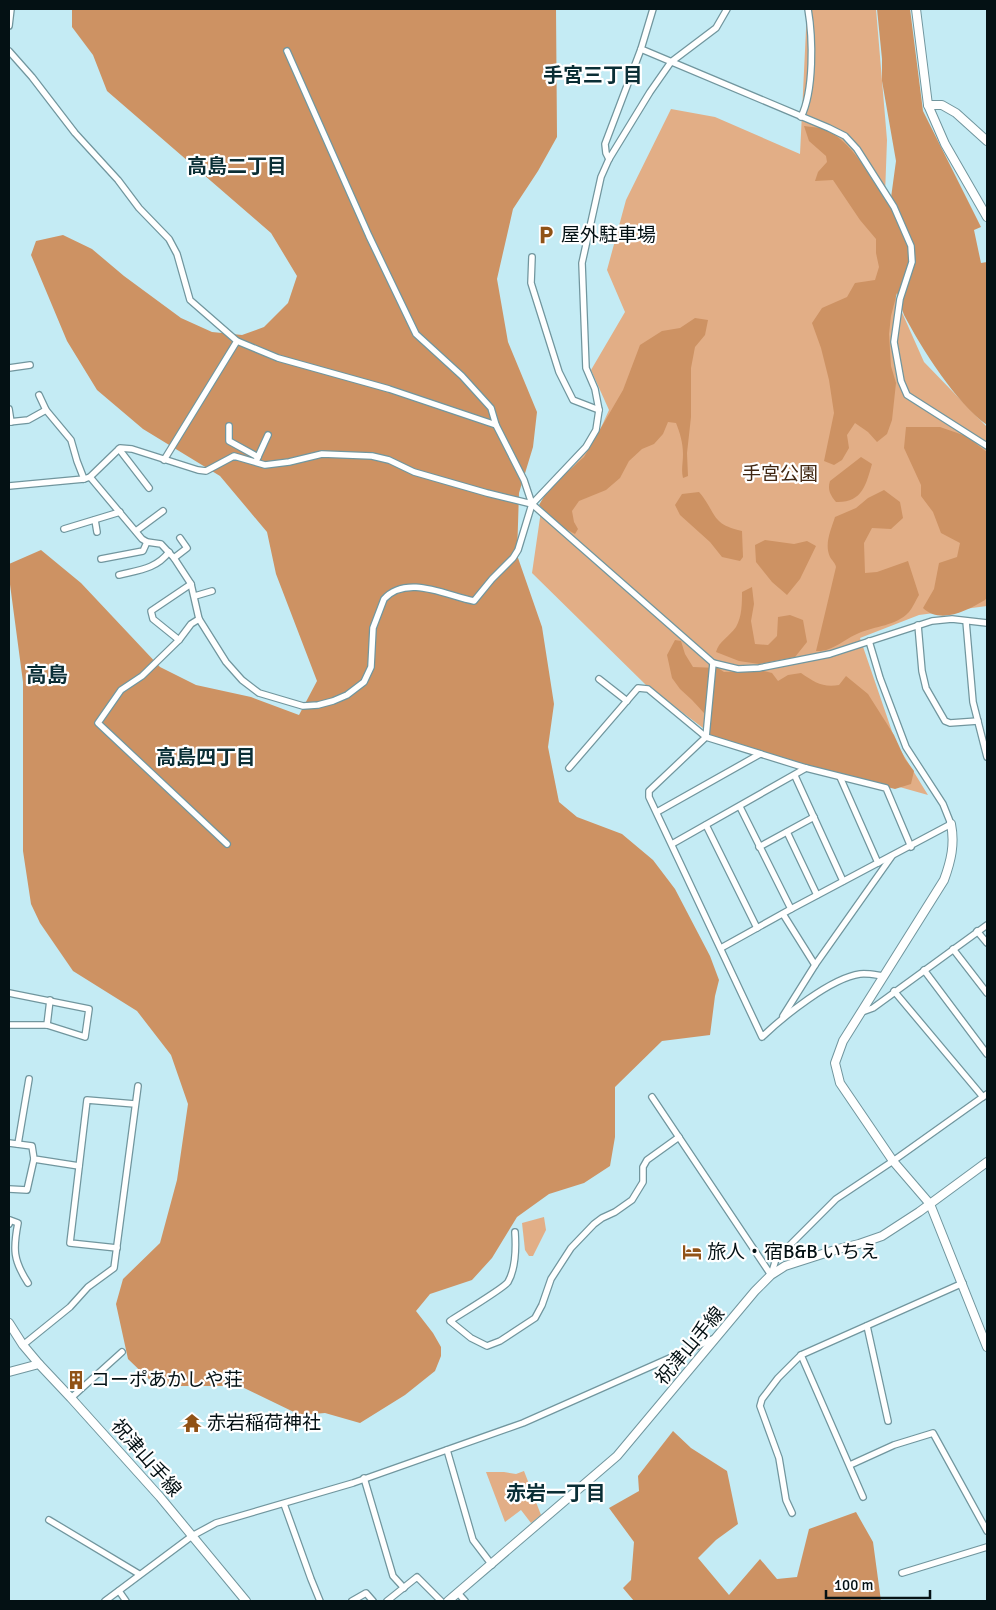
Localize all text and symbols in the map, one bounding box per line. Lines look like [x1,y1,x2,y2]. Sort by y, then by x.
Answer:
district label: 手宮三丁目 [543,63,643,88]
district label: 高島二丁目 [187,154,287,179]
place label: 屋外駐車場 [561,223,656,247]
parking icon: 屋外駐車場 [535,224,557,246]
park label: 手宮公園 [742,462,818,486]
district label: 高島 [26,662,68,688]
district label: 高島四丁目 [156,745,256,770]
place label: 旅人・宿B&B いちえ [707,1240,879,1264]
hotel icon: 旅人・宿B&B いちえ [681,1241,703,1263]
street label: 祝津山手線 [650,1302,730,1390]
place label: コーポあかしや荘 [91,1368,243,1392]
building icon: コーポあかしや荘 [65,1369,87,1391]
place label: 赤岩稲荷神社 [207,1411,321,1435]
temple icon: 赤岩稲荷神社 [181,1412,203,1434]
street label: 祝津山手線 [106,1414,186,1502]
district label: 赤岩一丁目 [506,1481,606,1506]
scale bar [826,1568,930,1600]
text: 100 m [834,1576,874,1594]

